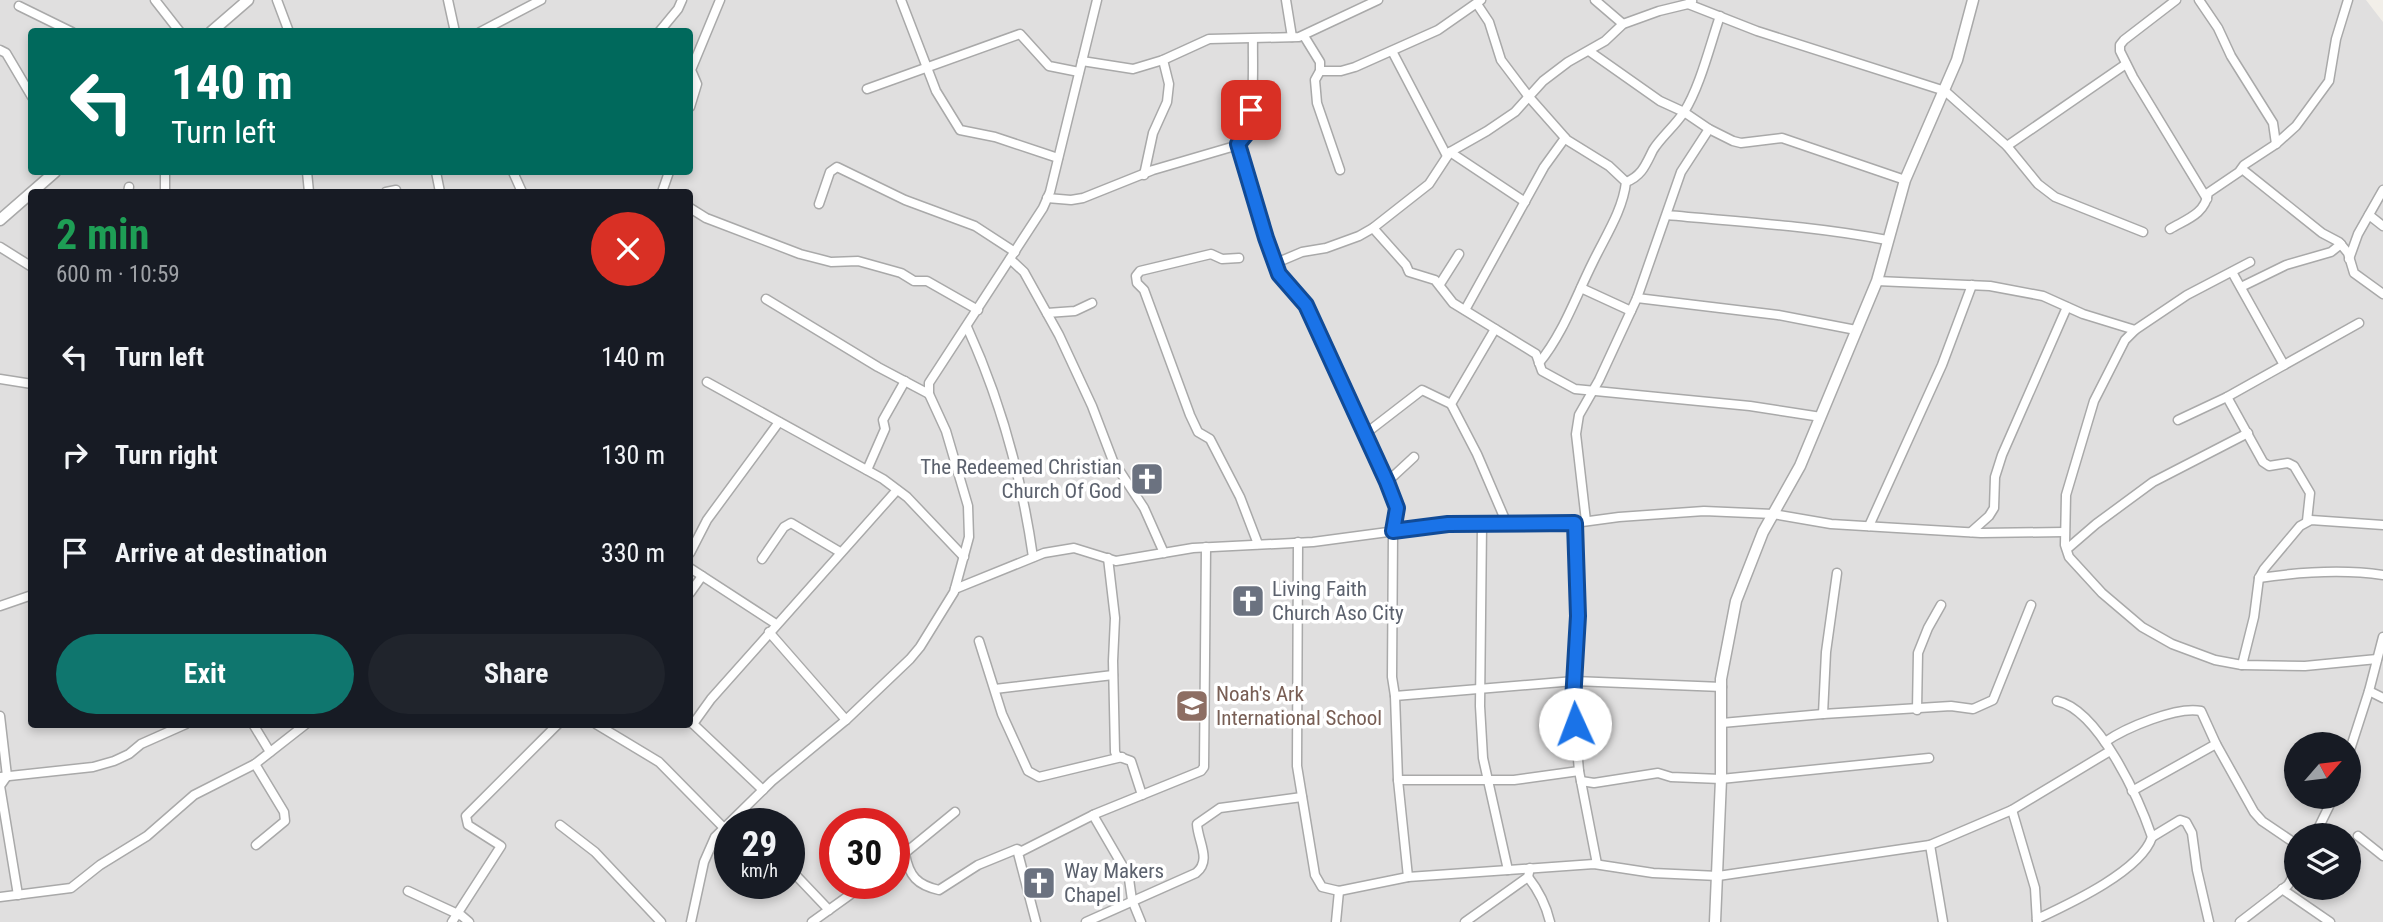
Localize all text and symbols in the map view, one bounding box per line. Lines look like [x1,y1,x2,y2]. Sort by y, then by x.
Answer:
text: 140 m [171,54,293,111]
icon: left [56,56,147,147]
pin [1221,80,1281,140]
icon: arrive [1232,91,1270,129]
text: Turn left [171,113,276,151]
text: 2 min [56,210,149,259]
button: close [591,212,665,286]
text: 600 m · 10:59 [56,261,180,288]
icon: left [56,338,94,376]
text: Turn left [115,342,204,372]
text: 140 m [601,342,665,372]
icon: right [56,436,94,474]
text: Turn right [115,440,217,470]
text: 130 m [601,440,665,470]
place label: The Redeemed Christian Church Of God [920,455,1122,503]
church icon: The Redeemed Christian Church Of God [1128,460,1166,498]
icon: arrive [56,534,94,572]
text: Arrive at destination [115,538,327,568]
text: 330 m [601,538,665,568]
place label: Living Faith Church Aso City [1272,577,1404,625]
church icon: Living Faith Church Aso City [1229,582,1267,620]
button: Exit [56,634,354,714]
button: Share [368,634,665,714]
place label: Noah's Ark International School [1216,682,1382,730]
school or university icon: Noah's Ark International School [1173,687,1211,725]
position arrow [1538,687,1612,761]
north arrow [2284,732,2361,808]
map controls [2284,732,2361,900]
speed limit sign: 30 [819,808,910,899]
button: layers [2284,823,2361,900]
text: 29 [742,824,777,865]
place label: Way Makers Chapel [1064,859,1164,907]
text: km/h [741,860,778,881]
church icon: Way Makers Chapel [1020,864,1058,902]

